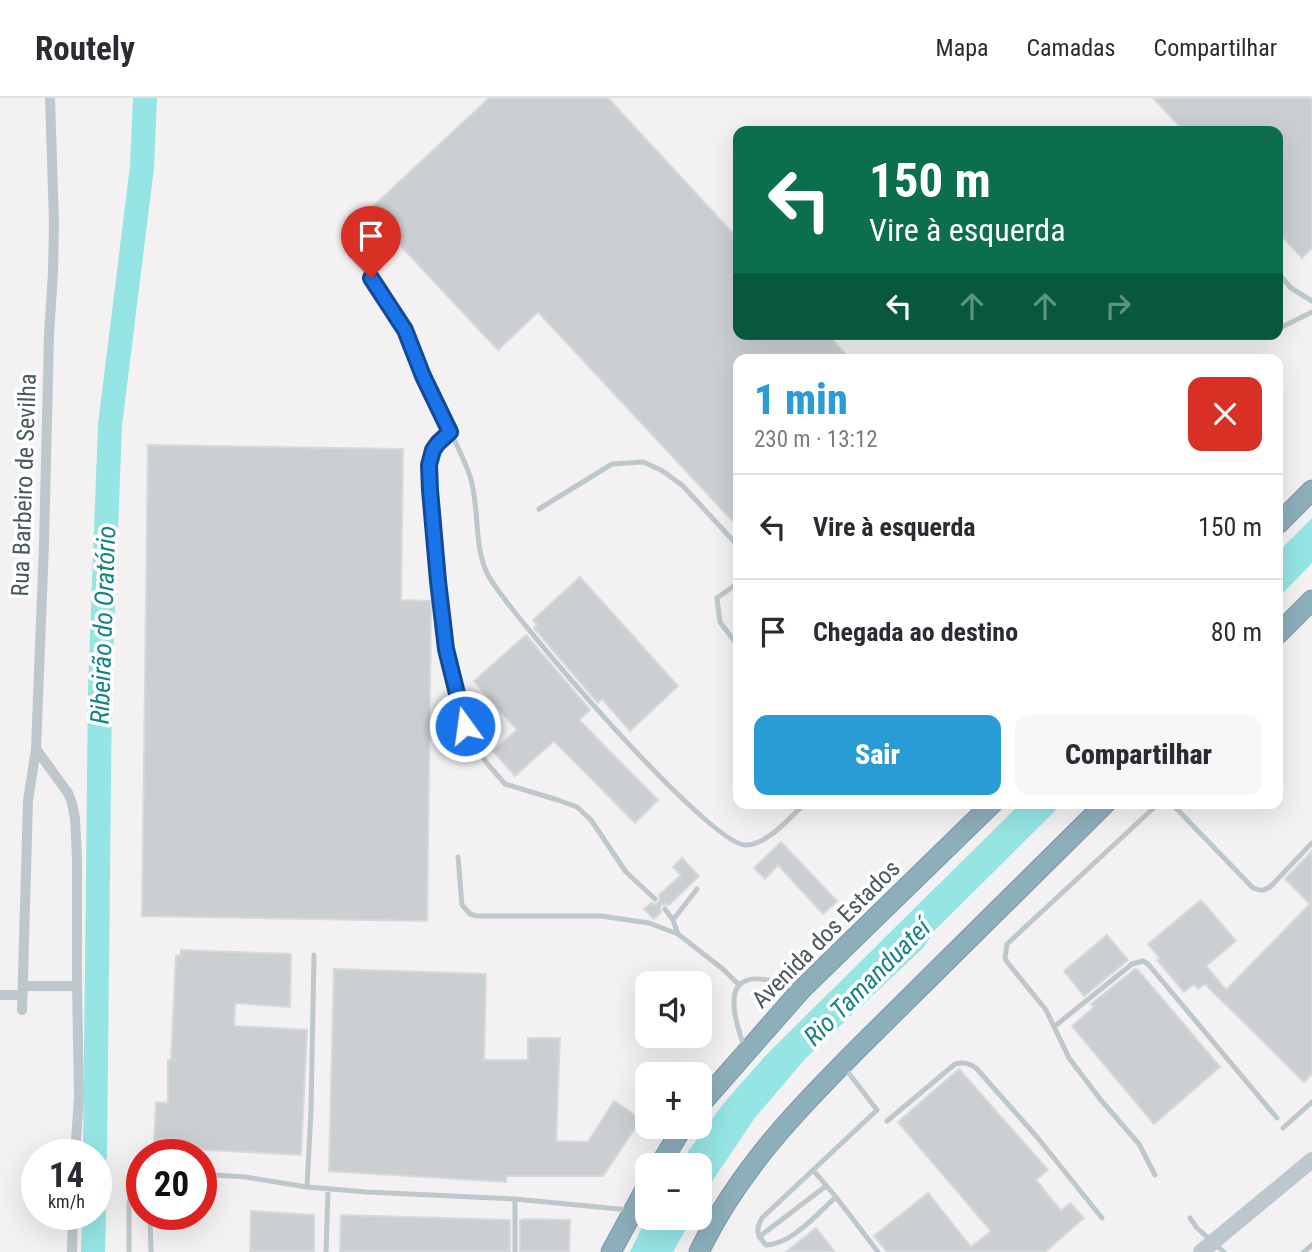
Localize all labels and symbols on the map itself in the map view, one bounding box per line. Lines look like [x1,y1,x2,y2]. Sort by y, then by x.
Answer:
pin [341,206,401,278]
street label: Rua Barbeiro de Sevilha [6,373,42,597]
water label: Ribeirão do Oratório [85,525,121,725]
position arrow [428,689,502,763]
street label: Avenida dos Estados [746,854,906,1014]
water label: Rio Tamanduateí [798,910,939,1051]
speed limit sign: 20 [126,1139,217,1230]

